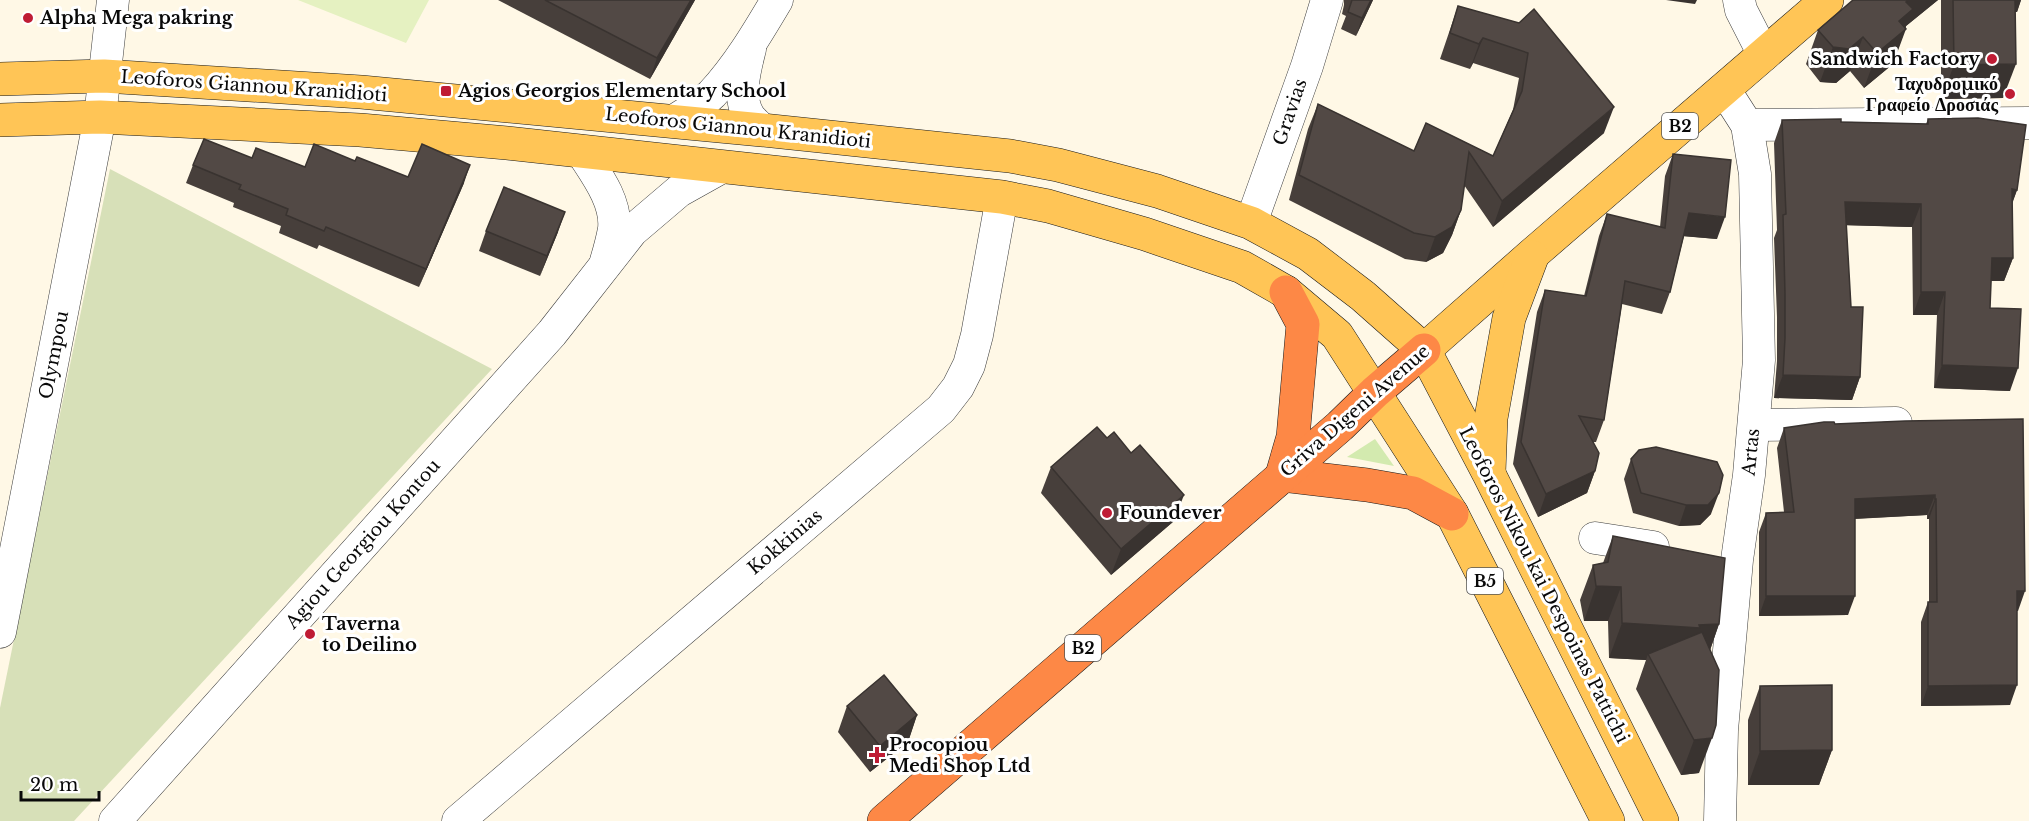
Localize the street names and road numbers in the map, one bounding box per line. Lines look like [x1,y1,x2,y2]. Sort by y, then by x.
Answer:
street label: Leoforos Giannou Kranidioti [120,66,388,106]
street label: Gravias [1268,76,1312,148]
street label: Leoforos Giannou Kranidioti [604,103,872,153]
road number: B2 [1662,113,1698,139]
street label: Olympou [35,309,73,401]
street label: Griva Digeni Avenue [1276,340,1434,482]
street label: Leoforos Nikou kai Despoinas Pattichi [1454,423,1634,747]
street label: Artas [1737,427,1764,478]
street label: Agiou Georgiou Kontou [280,455,445,634]
street label: Kokkinias [743,505,827,579]
road number: B5 [1467,568,1503,594]
road number: B2 [1065,635,1101,661]

